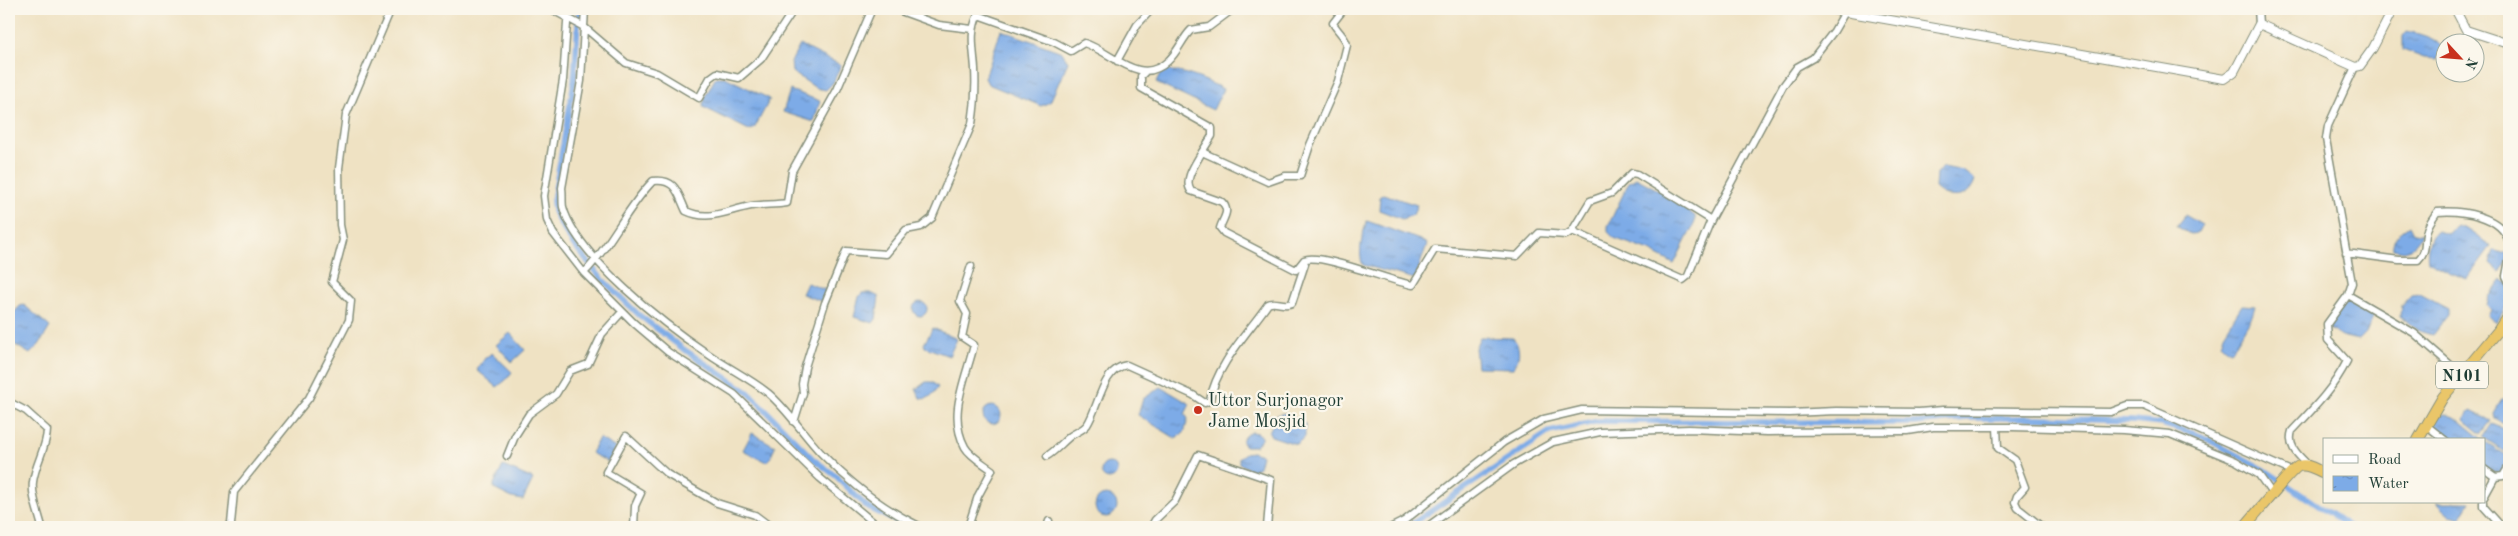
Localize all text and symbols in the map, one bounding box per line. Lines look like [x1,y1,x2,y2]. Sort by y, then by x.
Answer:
north arrow [2436,32,2486,82]
text: N [2462,55,2479,71]
road number: N101 [2436,362,2488,388]
place label: Uttor Surjonagor Jame Mosjid [1208,392,1344,431]
marker: Uttor Surjonagor Jame Mosjid [1192,404,1204,416]
legend [2323,438,2486,504]
text: Road [2368,453,2402,468]
text: Water [2368,477,2409,492]

